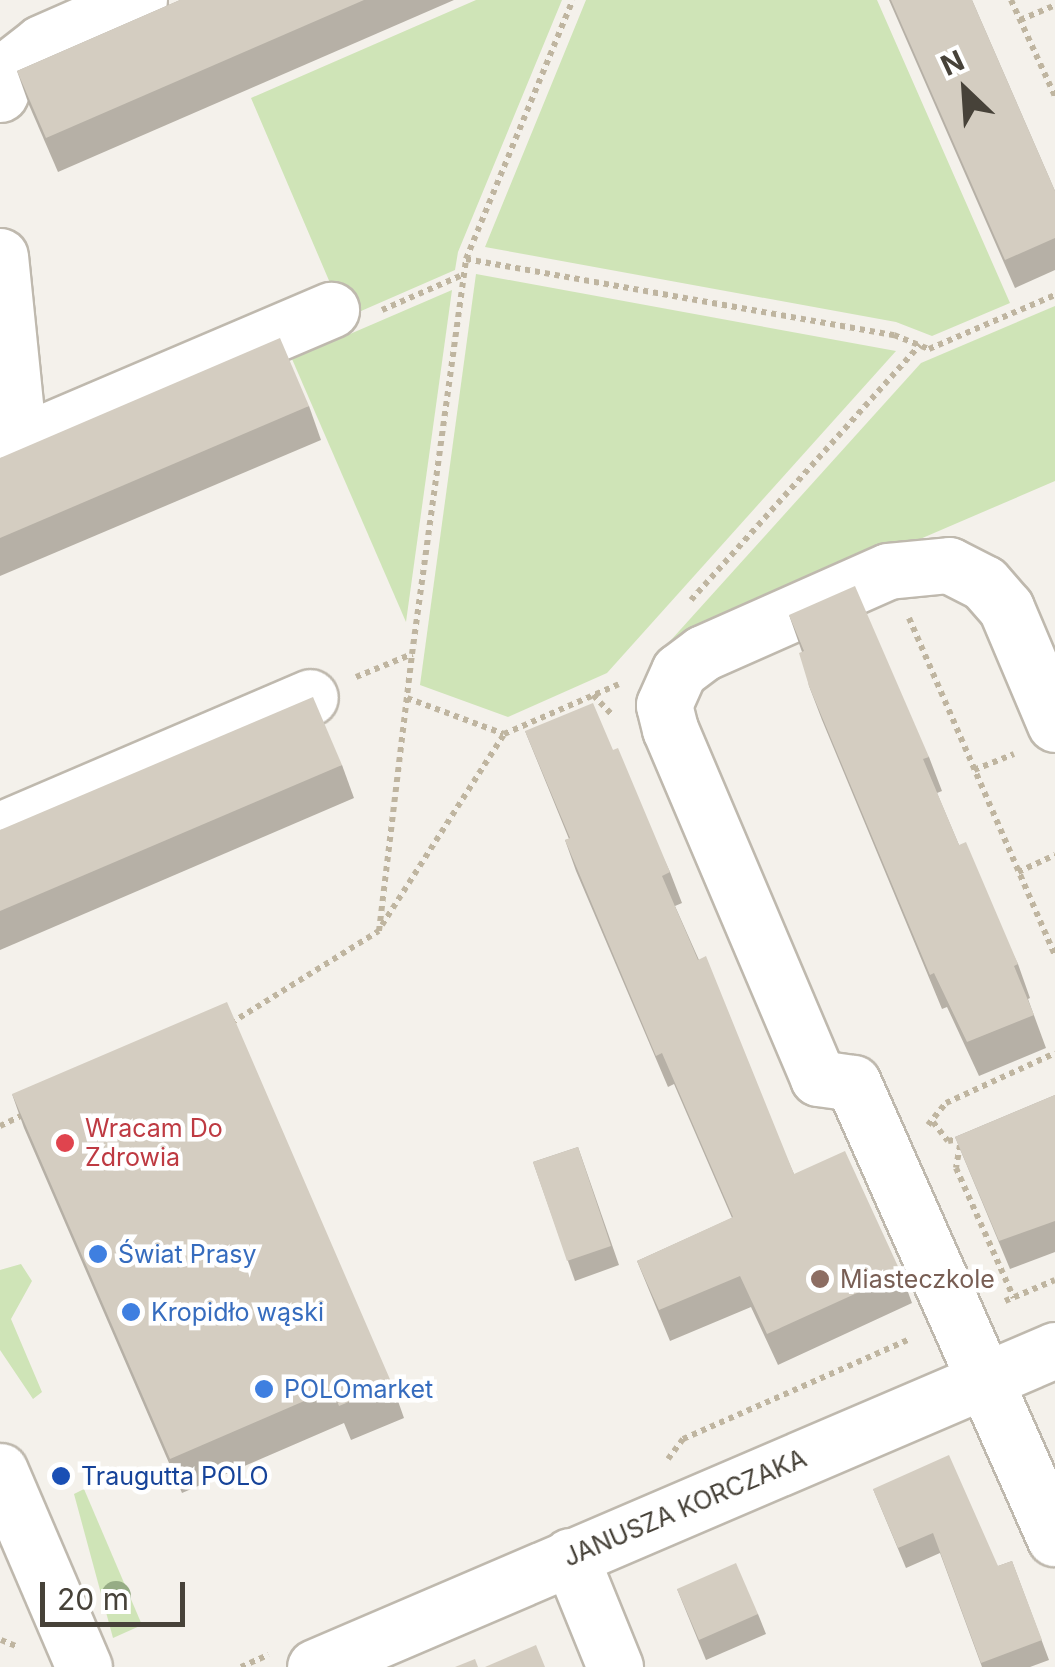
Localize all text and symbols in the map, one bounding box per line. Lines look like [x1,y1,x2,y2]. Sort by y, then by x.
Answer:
north arrow [915,40,1015,140]
text: N [935,43,969,83]
place label: Wracam Do Zdrowia [85,1114,223,1173]
marker: Wracam Do Zdrowia [54,1132,76,1154]
place label: Świat Prasy [118,1239,256,1269]
marker: Świat Prasy [87,1243,109,1265]
place label: Miasteczkole [840,1264,995,1294]
marker: Miasteczkole [809,1268,831,1290]
place label: Kropidło wąski [151,1297,324,1327]
marker: Kropidło wąski [120,1301,142,1323]
place label: POLOmarket [284,1374,433,1404]
marker: POLOmarket [253,1378,275,1400]
street label: JANUSZA KORCZAKA [559,1443,811,1573]
place label: Traugutta POLO [81,1461,269,1491]
marker: Traugutta POLO [50,1465,72,1487]
scale bar [45,1562,190,1624]
text: 20 m [57,1581,129,1617]

